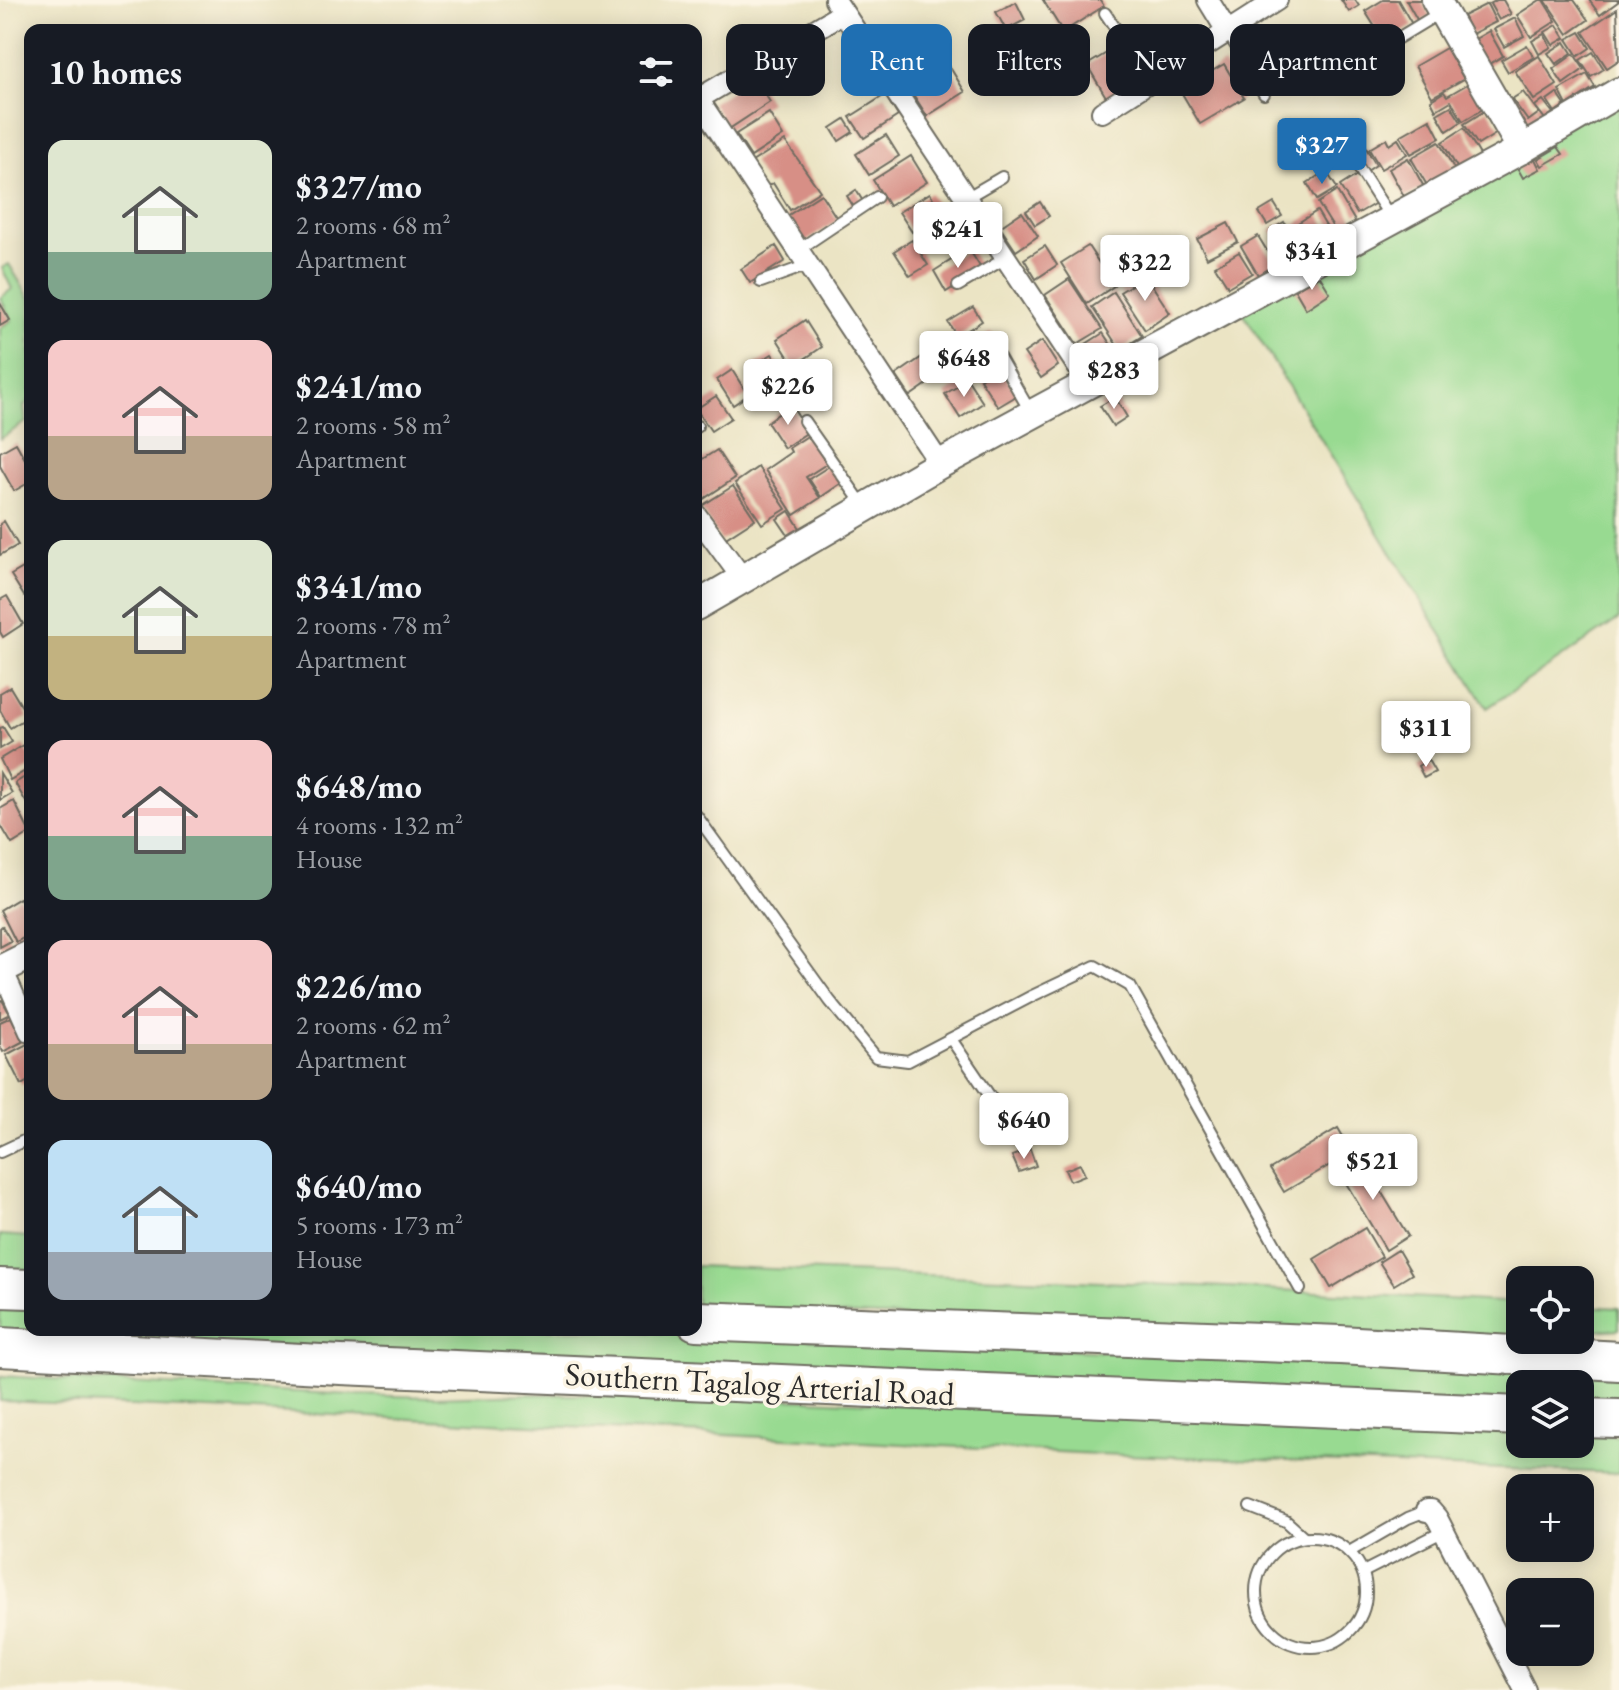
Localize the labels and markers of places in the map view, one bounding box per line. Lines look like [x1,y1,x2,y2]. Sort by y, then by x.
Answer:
pin: $327 [1275,118,1369,186]
pin: $241 [911,202,1005,270]
pin: $341 [1265,224,1359,292]
pin: $322 [1098,235,1192,303]
pin: $648 [917,331,1011,399]
pin: $283 [1067,343,1161,411]
pin: $226 [741,359,835,427]
pin: $311 [1379,701,1473,769]
pin: $640 [977,1093,1071,1161]
pin: $521 [1326,1134,1420,1202]

